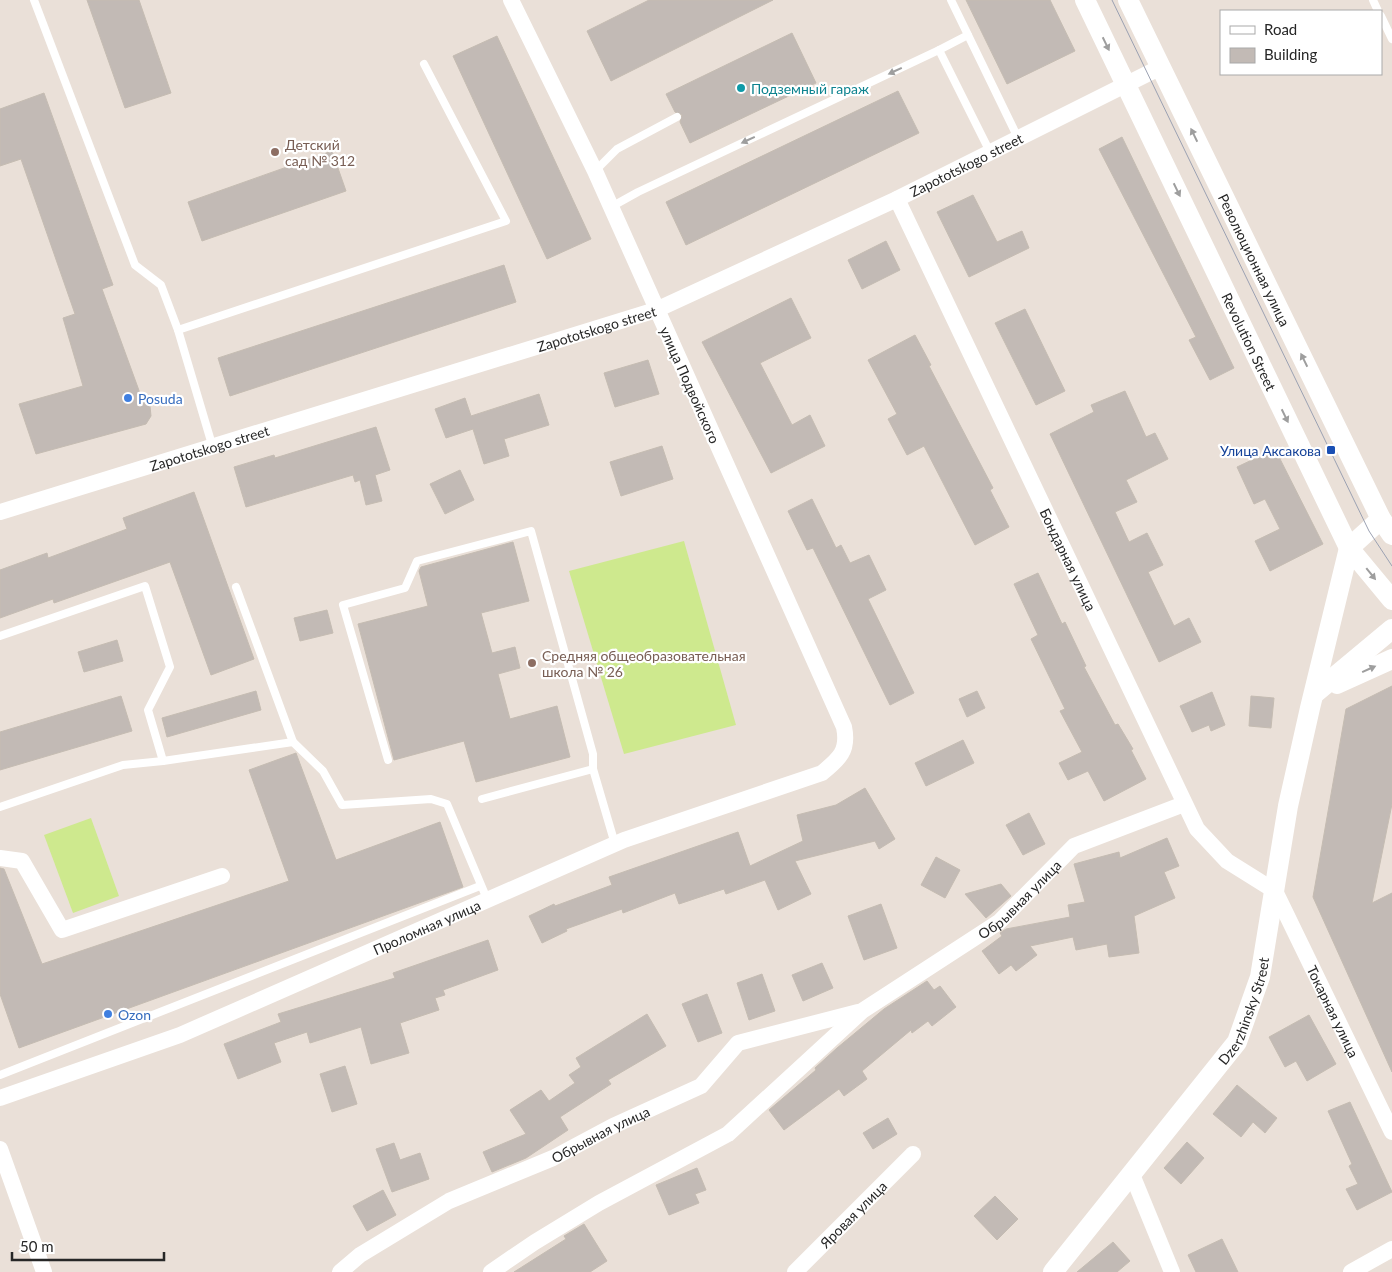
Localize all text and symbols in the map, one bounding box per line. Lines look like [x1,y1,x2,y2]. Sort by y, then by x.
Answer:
legend [1220,10,1382,75]
text: Road [1264,20,1297,38]
one-way arrow [1103,37,1111,51]
text: Building [1264,45,1317,63]
one-way arrow [888,67,902,75]
place label: Подземный гараж [751,80,869,97]
marker: Подземный гараж [735,82,747,94]
one-way arrow [1190,128,1198,142]
street label: Zapototskogo street [907,129,1025,200]
place label: Детский сад № 312 [285,136,355,169]
one-way arrow [741,136,755,144]
marker: Детский сад № 312 [269,146,281,158]
one-way arrow [1172,183,1181,198]
street label: Революционная улица [1215,191,1294,329]
street label: Revolution Street [1219,290,1280,393]
street label: Zapototskogo street [535,302,658,355]
street label: улица Подвойского [657,324,723,446]
one-way arrow [1300,353,1308,367]
place label: Posuda [138,390,183,407]
marker: Posuda [122,392,134,404]
one-way arrow [1281,409,1289,423]
street label: Zapototskogo street [148,421,271,474]
place label: Улица Аксакова [1220,442,1321,459]
marker: Улица Аксакова [1325,444,1337,456]
street label: Бондарная улица [1037,505,1100,613]
one-way arrow [1365,567,1376,580]
place label: Средняя общеобразовательная школа № 26 [542,647,746,680]
marker: Средняя общеобразовательная школа № 26 [526,657,538,669]
one-way arrow [1362,665,1376,673]
street label: Обрывная улица [974,856,1064,942]
street label: Проломная улица [370,896,483,958]
street label: Dzerzhinsky Street [1214,956,1272,1068]
street label: Токарная улица [1304,963,1363,1060]
place label: Ozon [118,1006,151,1023]
marker: Ozon [102,1008,114,1020]
street label: Обрывная улица [548,1102,652,1166]
street label: Яровая улица [815,1177,890,1252]
scale bar [12,1230,165,1262]
text: 50 m [20,1237,54,1255]

